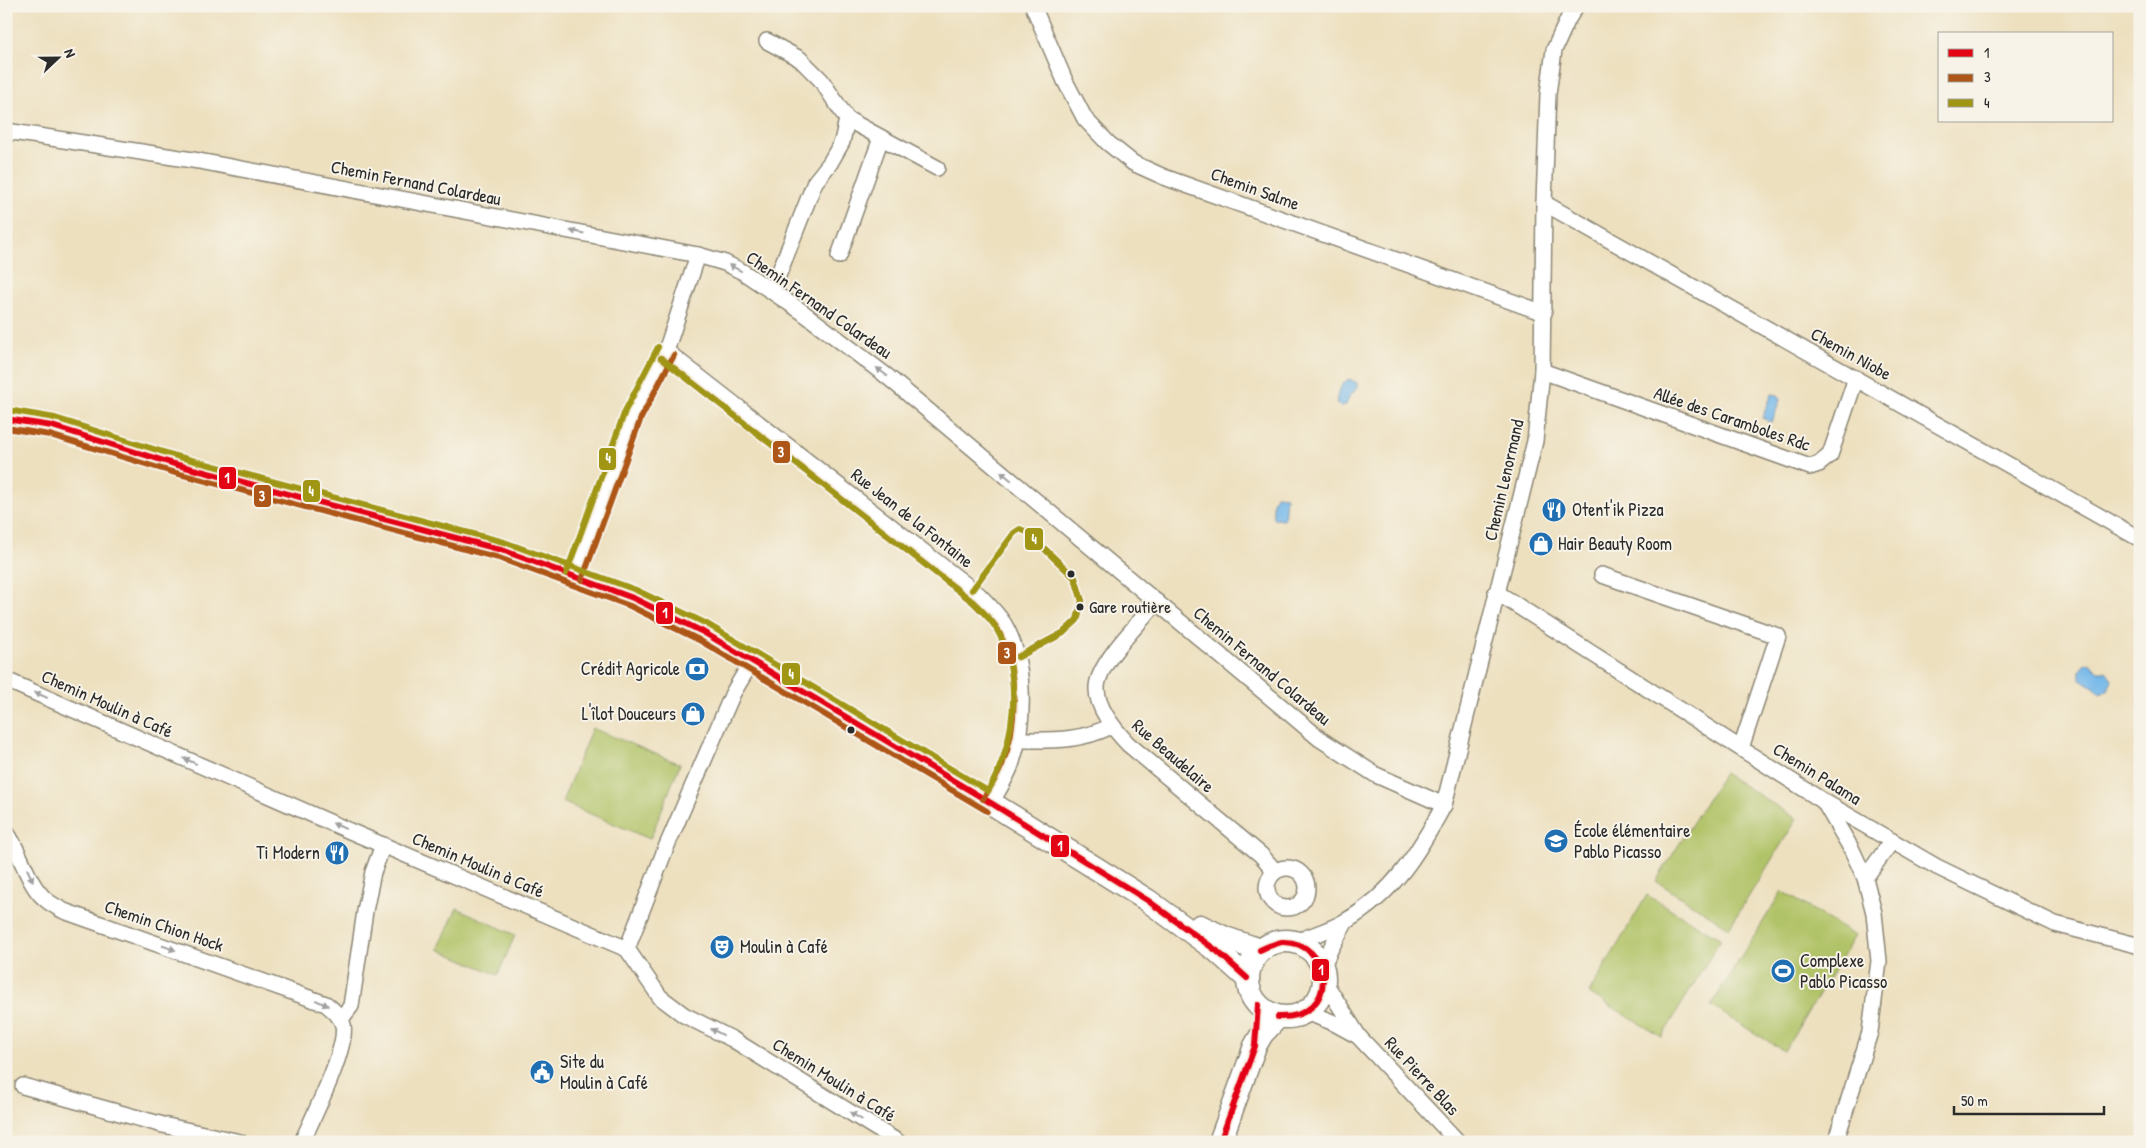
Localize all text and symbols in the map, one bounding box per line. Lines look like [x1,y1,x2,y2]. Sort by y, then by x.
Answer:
north arrow [32,32,82,82]
legend [1938,32,2114,122]
text: 1 [1984,42,1989,63]
text: N [60,46,81,60]
text: 3 [1984,66,1991,87]
text: 4 [1984,92,1990,113]
street label: Chemin Fernand Colardeau [329,154,503,211]
street label: Chemin Salme [1207,161,1303,216]
one-way arrow [569,228,585,236]
street label: Chemin Fernand Colardeau [741,245,897,364]
one-way arrow [728,263,742,271]
street label: Chemin Niobe [1806,321,1896,386]
one-way arrow [875,367,889,377]
street label: Allée des Caramboles Rdc [1651,380,1813,457]
street label: Chemin Lenormand [1477,417,1530,543]
line badge: 3 [772,440,791,464]
text: 3 [778,442,785,461]
line badge: 4 [598,447,617,471]
text: 4 [605,448,611,467]
street label: Rue Jean de la Fontaine [846,462,979,573]
line badge: 1 [218,466,237,490]
text: 1 [224,468,230,487]
one-way arrow [1001,470,1013,482]
line badge: 4 [302,479,321,503]
text: 4 [308,481,314,500]
line badge: 3 [253,484,272,508]
text: 3 [259,486,266,505]
restaurant icon: Otent'ik Pizza [1541,497,1567,523]
place label: Otent'ik Pizza [1572,497,1663,522]
line badge: 4 [1024,527,1044,551]
text: 4 [1031,529,1037,548]
shop icon: Hair Beauty Room [1528,531,1554,557]
place label: Hair Beauty Room [1558,531,1672,556]
unlabelled marker [1066,569,1076,579]
place label: Gare routière [1089,595,1171,618]
line badge: 1 [655,601,674,625]
street label: Chemin Fernand Colardeau [1188,601,1337,731]
marker: Gare routière [1075,602,1085,612]
text: 1 [662,603,668,622]
line badge: 3 [997,641,1017,665]
text: 3 [1004,643,1011,662]
place label: Crédit Agricole [581,656,680,681]
bank icon: Crédit Agricole [684,656,710,682]
line badge: 4 [781,662,801,686]
street label: Chemin Moulin à Café [38,663,177,744]
text: 4 [788,664,794,683]
one-way arrow [34,691,48,699]
place label: L'îlot Douceurs [582,701,676,726]
shop icon: L'îlot Douceurs [680,701,706,727]
street label: Rue Beaudelaire [1127,713,1220,798]
unlabelled marker [846,725,856,735]
street label: Chemin Palama [1768,736,1866,811]
one-way arrow [183,756,197,764]
place label: École élémentaire Pablo Picasso [1574,818,1690,864]
one-way arrow [331,821,346,829]
street label: Chemin Moulin à Café [408,825,548,904]
school or university icon: École élémentaire Pablo Picasso [1543,828,1569,854]
line badge: 1 [1050,834,1070,858]
text: 1 [1057,836,1063,855]
place label: Ti Modern [256,840,320,865]
restaurant icon: Ti Modern [324,840,350,866]
one-way arrow [26,868,34,882]
street label: Chemin Chion Hock [101,893,227,958]
theatre icon: Moulin à Café [709,934,735,960]
place label: Moulin à Café [740,934,828,959]
one-way arrow [162,944,177,952]
place label: Complexe Pablo Picasso [1800,948,1887,994]
line badge: 1 [1311,958,1330,982]
sports icon: Complexe Pablo Picasso [1770,958,1796,984]
text: 1 [1318,960,1324,979]
one-way arrow [314,999,329,1008]
one-way arrow [710,1028,725,1036]
street label: Rue Pierre Blas [1379,1031,1466,1121]
street label: Chemin Moulin à Café [768,1032,901,1128]
place label: Site du Moulin à Café [560,1049,648,1095]
public building icon: Site du Moulin à Café [529,1059,555,1085]
scale bar [1954,1083,2104,1115]
text: 50 m [1961,1090,1988,1111]
one-way arrow [850,1111,863,1121]

